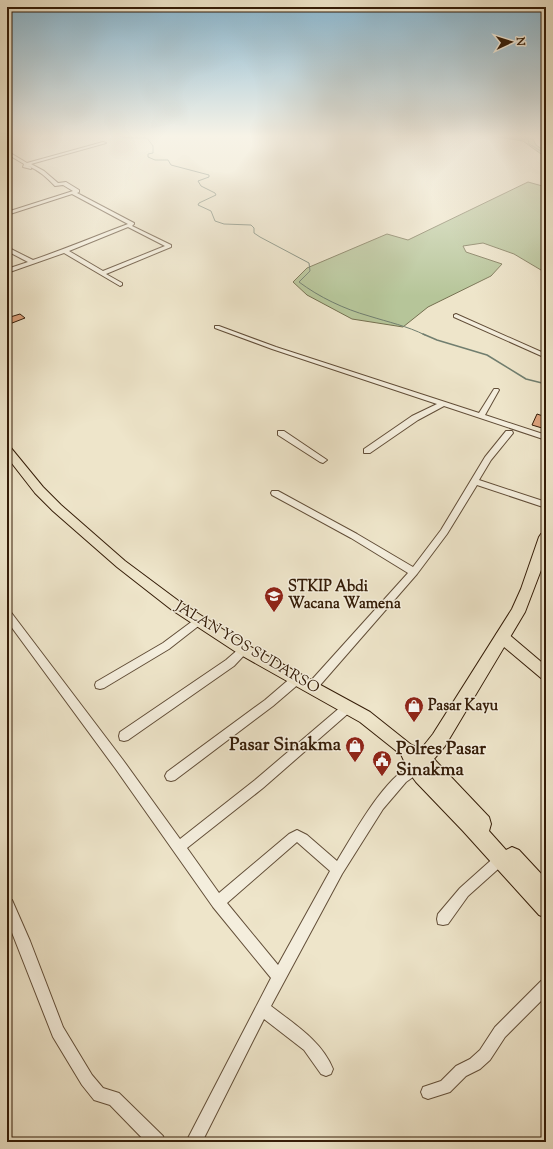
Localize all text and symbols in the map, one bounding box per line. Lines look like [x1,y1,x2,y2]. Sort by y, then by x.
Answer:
north arrow [491,22,531,62]
text: N [512,35,528,47]
place label: STKIP Abdi Wacana Wamena [288,577,401,615]
school or university icon: STKIP Abdi Wacana Wamena [263,585,285,613]
street label: JALAN YOS SUDARSO [170,596,323,700]
shop icon: Pasar Kayu [403,695,425,723]
place label: Pasar Kayu [428,696,499,717]
place label: Pasar Sinakma [229,733,342,759]
shop icon: Pasar Sinakma [344,735,366,763]
place label: Polres Pasar Sinakma [396,737,486,784]
public building icon: Polres Pasar Sinakma [371,749,393,777]

